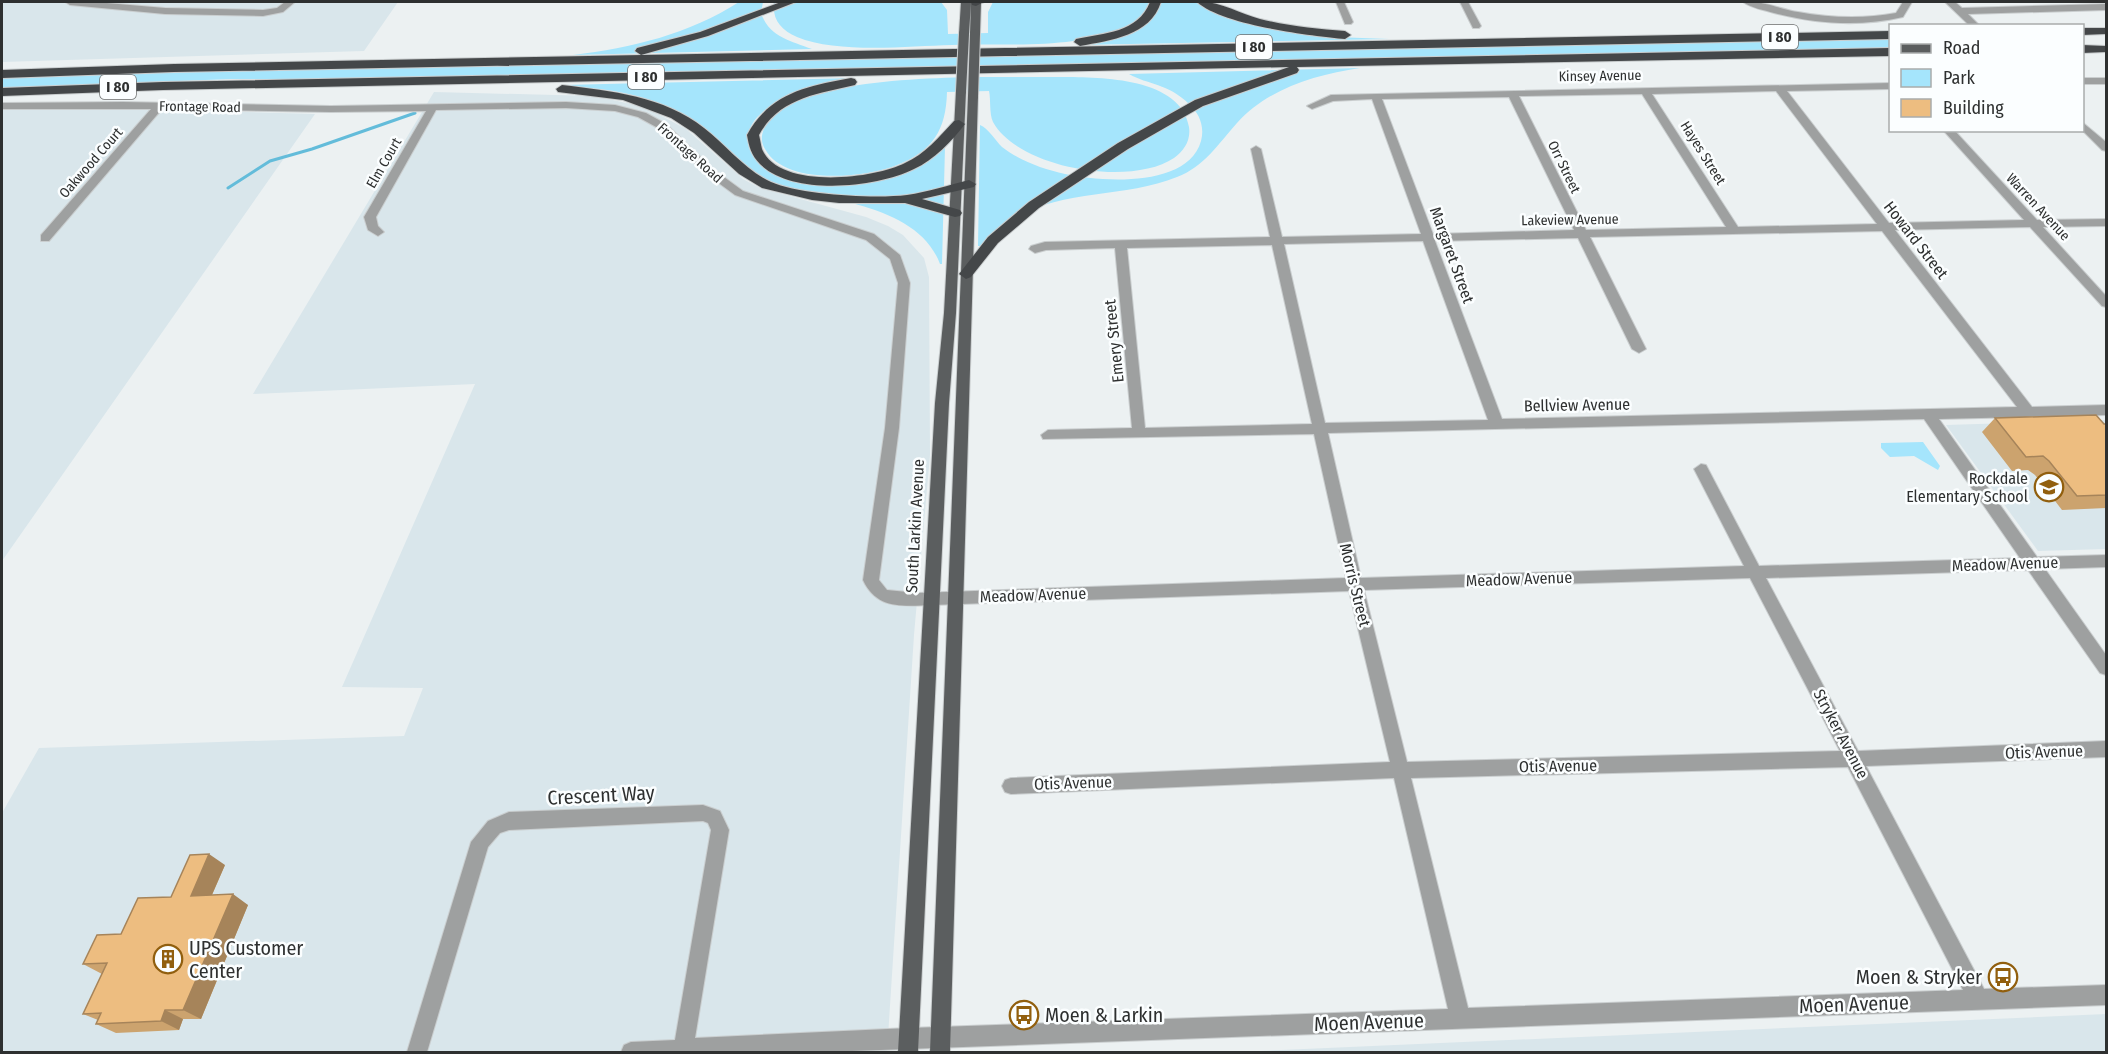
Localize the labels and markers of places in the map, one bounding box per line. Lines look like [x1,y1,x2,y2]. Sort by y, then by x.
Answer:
place label: Rockdale Elementary School [1906,469,2028,506]
school or university icon: Rockdale Elementary School [2033,471,2065,503]
place label: UPS Customer Center [189,936,303,983]
building icon: UPS Customer Center [152,943,184,975]
bus stop icon: Moen & Stryker [1987,961,2019,993]
place label: Moen & Stryker [1856,965,1982,989]
bus stop icon: Moen & Larkin [1008,999,1040,1031]
place label: Moen & Larkin [1045,1003,1163,1027]

